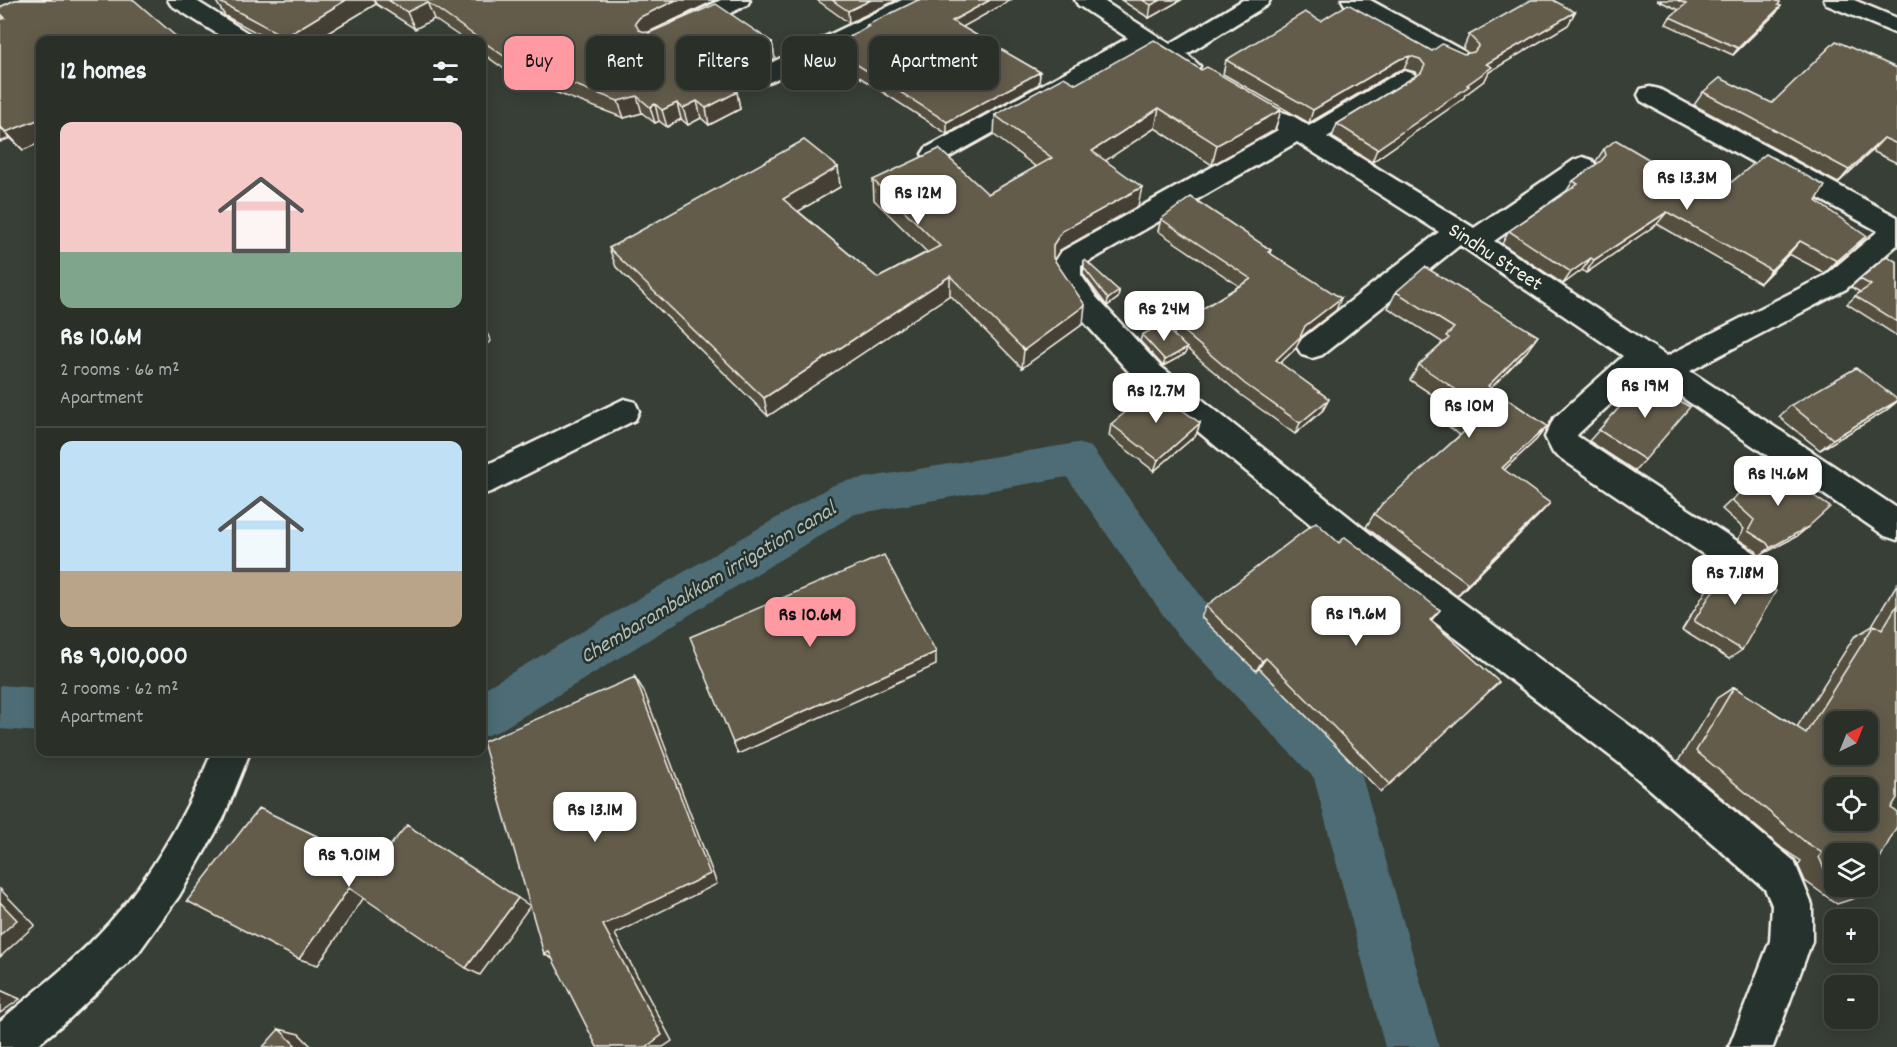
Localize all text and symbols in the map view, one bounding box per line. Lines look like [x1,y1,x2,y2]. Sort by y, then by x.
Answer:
chip: Buy [504,36,574,90]
chip: Rent [586,36,664,90]
chip: Filters [676,36,770,90]
chip: New [782,36,857,90]
chip: Apartment [869,36,999,90]
text: 12 homes [60,54,147,91]
icon: filters [429,56,462,89]
pin: Rs 13.3M [1625,160,1749,211]
icon: home [207,161,315,269]
text: Rs 13.3M [1657,165,1717,193]
pin: Rs 12M [869,175,967,226]
text: Rs 12M [894,180,942,208]
street label: Sindhu Street [1441,217,1548,300]
pin: Rs 24M [1115,291,1213,342]
text: Rs 24M [1138,296,1190,324]
text: Rs 10.6M [60,320,142,357]
text: 2 rooms · 66 m² [60,357,180,385]
pin: Rs 19M [1596,368,1694,419]
pin: Rs 12.7M [1094,373,1218,424]
text: Rs 19M [1621,373,1669,401]
text: Rs 12.7M [1127,378,1185,406]
text: Apartment [60,385,143,413]
pin: Rs 10M [1420,388,1518,439]
text: Rs 10M [1444,393,1494,421]
pin: Rs 14.6M [1716,456,1840,507]
text: Rs 14.6M [1748,461,1808,489]
icon: home [207,480,315,588]
water label: Chembarambakkam irrigation canal [575,494,844,673]
pin: Rs 7.18M [1673,555,1797,606]
text: Rs 7.18M [1706,560,1764,588]
pin: Rs 19.6M [1294,596,1418,647]
pin: Rs 10.6M [748,597,872,648]
text: Rs 19.6M [1325,601,1387,629]
text: Rs 10.6M [779,602,841,630]
text: Rs 9,010,000 [60,639,188,676]
text: 2 rooms · 62 m² [60,676,179,704]
text: Apartment [60,704,143,732]
north arrow [1824,711,1878,765]
map controls [1824,711,1878,1029]
button: locate [1824,777,1878,831]
pin: Rs 13.1M [533,792,657,843]
text: Rs 13.1M [567,797,623,825]
pin: Rs 9.01M [287,837,411,888]
text: Rs 9.01M [318,842,380,870]
button: layers [1824,843,1878,897]
button: + [1824,909,1878,963]
button: − [1824,975,1878,1029]

